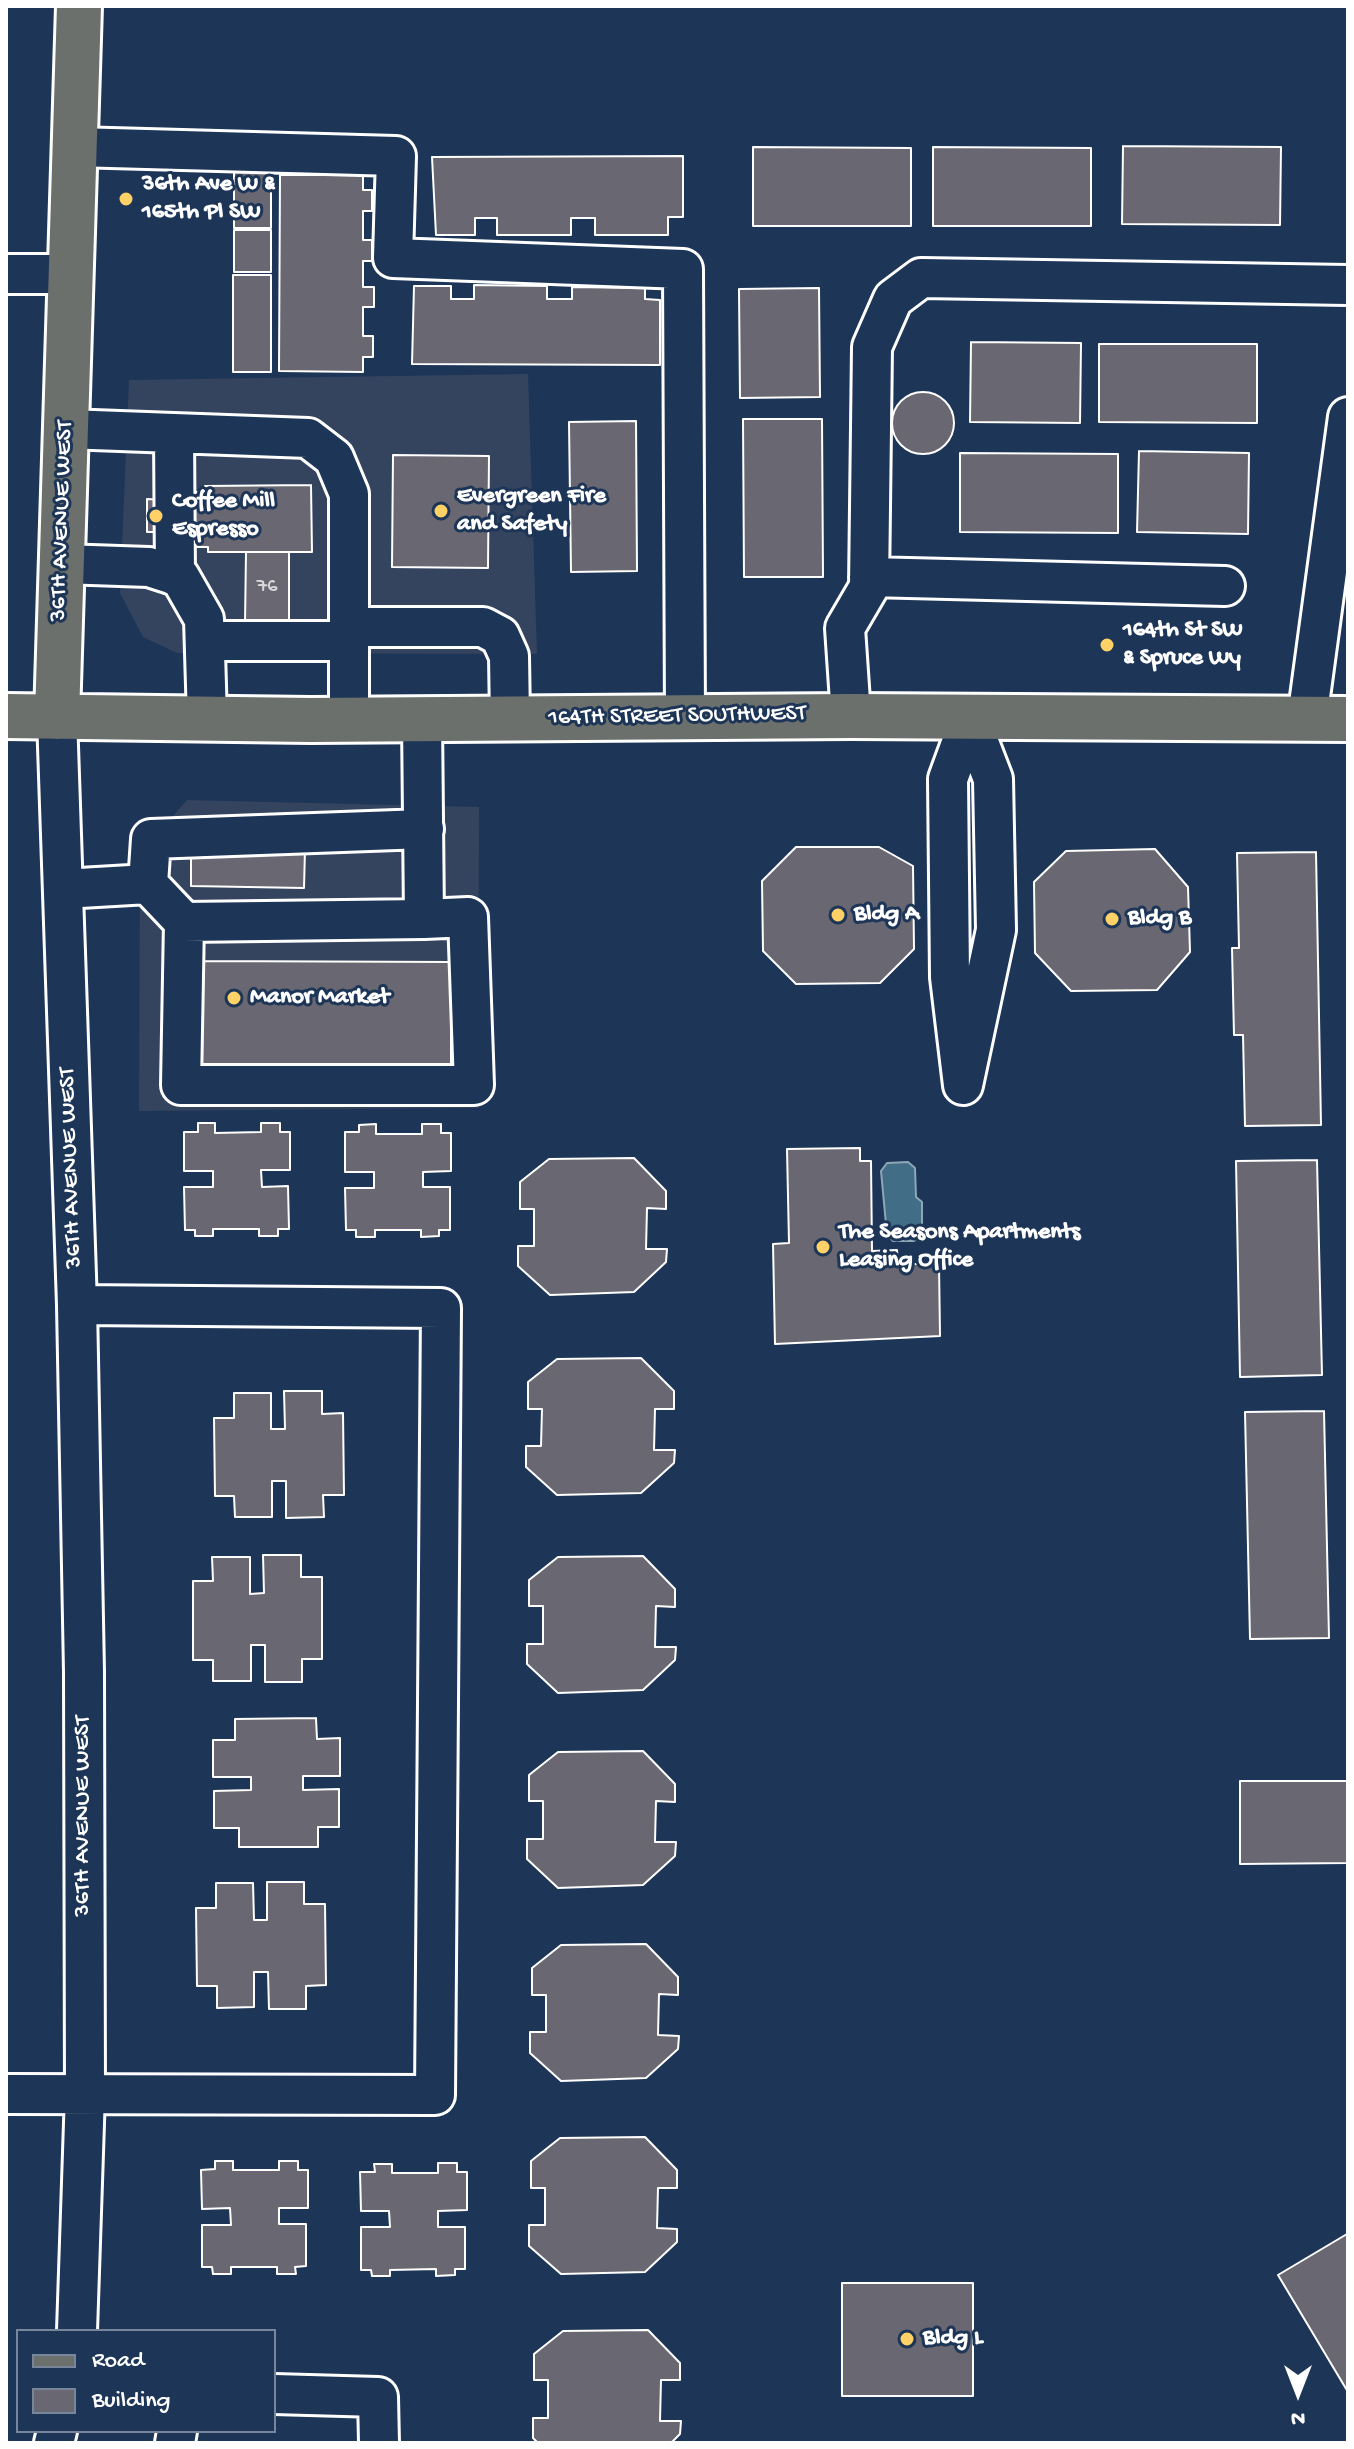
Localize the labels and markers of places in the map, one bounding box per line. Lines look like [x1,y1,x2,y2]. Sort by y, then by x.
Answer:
place label: 36th Ave W & 165th Pl SW [142,171,275,227]
marker: 36th Ave W & 165th Pl SW [117,190,135,208]
place label: Evergreen Fire and Safety [457,483,606,539]
place label: Coffee Mill Espresso [172,488,275,544]
marker: Evergreen Fire and Safety [432,502,450,520]
marker: Coffee Mill Espresso [147,507,165,525]
place label: 164th St SW & Spruce Wy [1123,617,1243,673]
marker: 164th St SW & Spruce Wy [1098,636,1116,654]
place label: Bldg A [854,901,919,929]
place label: Bldg B [1128,905,1191,933]
marker: Bldg A [829,906,847,924]
marker: Bldg B [1103,910,1121,928]
place label: Manor Market [250,984,389,1012]
marker: Manor Market [225,989,243,1007]
place label: The Seasons Apartments Leasing Office [839,1219,1080,1275]
marker: The Seasons Apartments Leasing Office [814,1238,832,1256]
place label: Bldg L [923,2325,983,2353]
marker: Bldg L [898,2330,916,2348]

